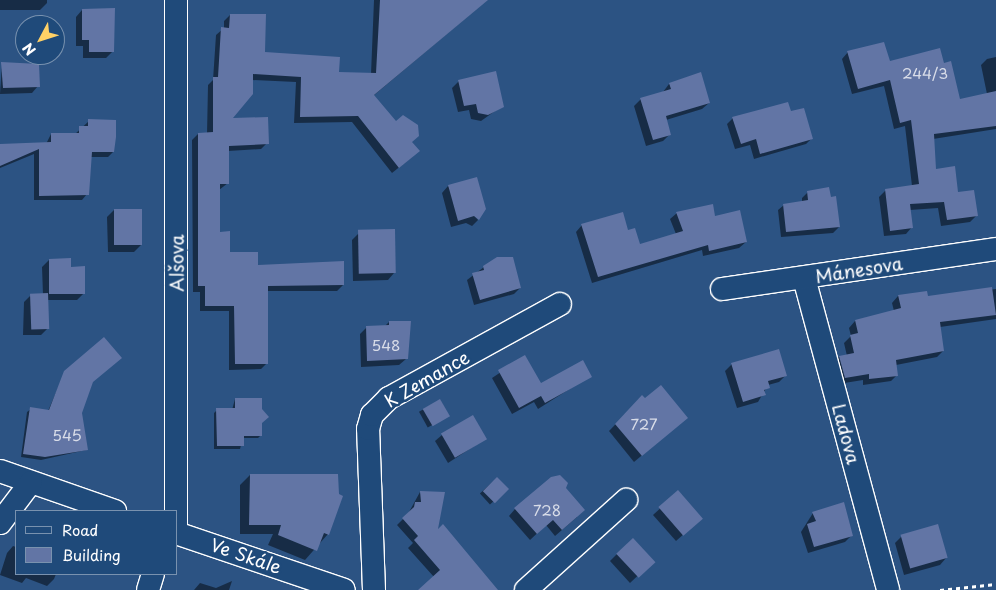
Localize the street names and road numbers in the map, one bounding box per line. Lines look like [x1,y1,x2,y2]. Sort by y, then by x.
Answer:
street label: Alšova [166,234,188,292]
street label: Mánesova [814,252,904,288]
street label: K Zemance [380,346,474,412]
street label: Ladova [828,402,864,466]
street label: Ve Skále [207,534,285,578]

